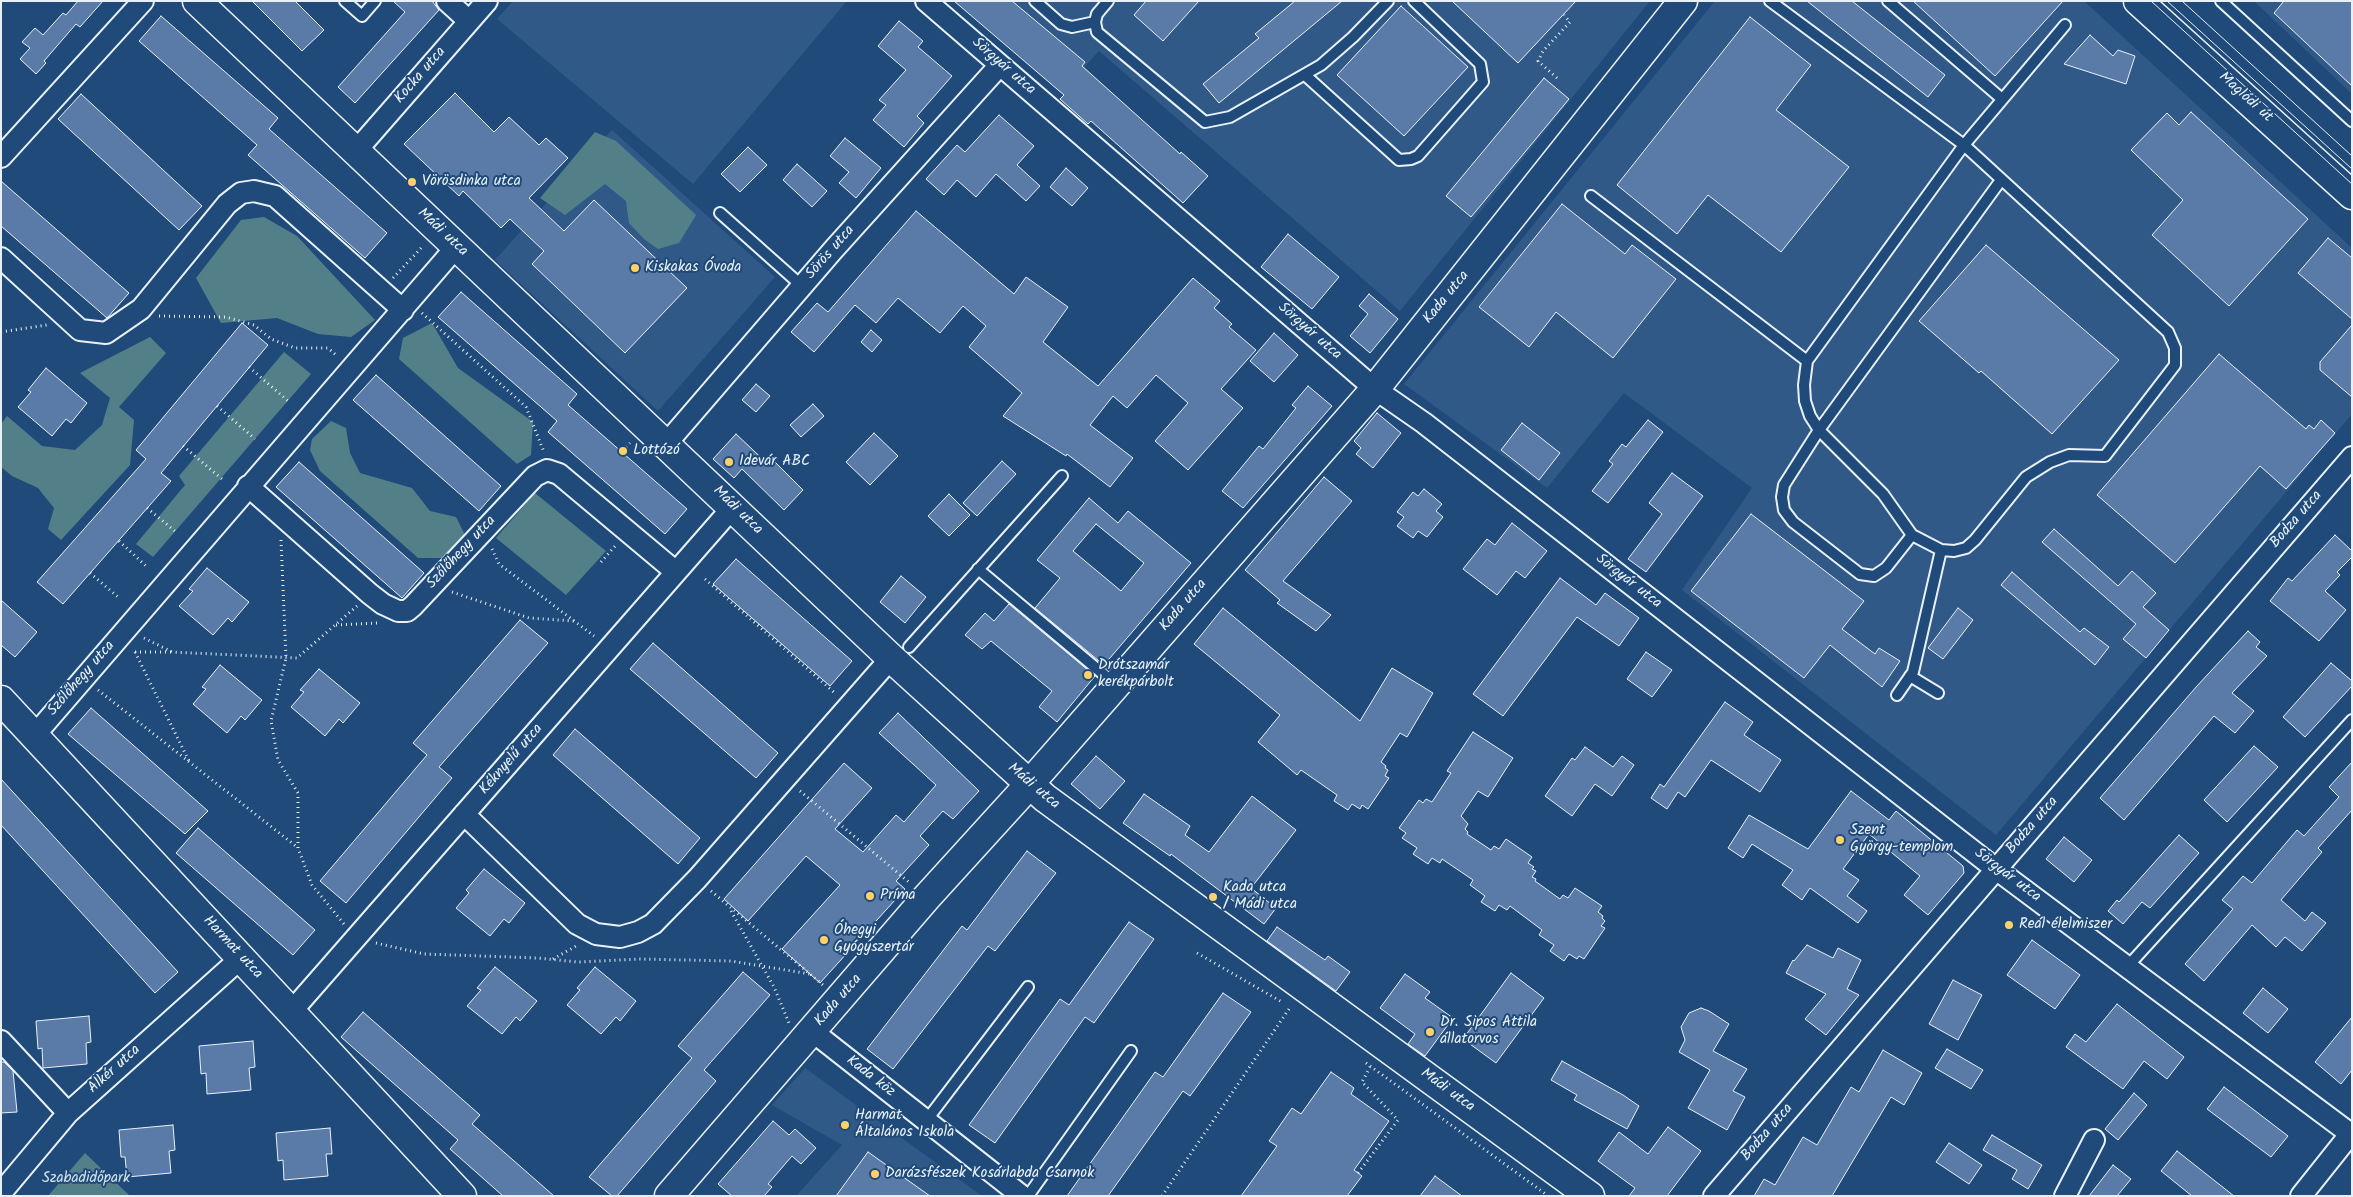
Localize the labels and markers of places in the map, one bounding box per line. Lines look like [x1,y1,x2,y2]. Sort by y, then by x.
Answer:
place label: Vörösdinka utca [422,173,521,191]
marker: Vörösdinka utca [406,176,418,188]
place label: Kiskakas Óvoda [645,259,741,277]
marker: Kiskakas Óvoda [629,262,641,274]
place label: Lottózó [633,442,680,460]
marker: Lottózó [617,445,629,457]
place label: Idevár ABC [739,453,810,471]
marker: Idevár ABC [723,456,735,468]
place label: Drótszamár kerékpárbolt [1098,657,1174,692]
marker: Drótszamár kerékpárbolt [1082,669,1094,681]
place label: Szent György-templom [1850,822,1953,857]
marker: Szent György-templom [1834,834,1846,846]
place label: Kada utca / Mádi utca [1223,879,1297,914]
place label: Príma [880,887,916,905]
marker: Príma [864,890,876,902]
marker: Kada utca / Mádi utca [1207,891,1219,903]
place label: Reál élelmiszer [2019,916,2112,934]
marker: Reál élelmiszer [2003,919,2015,931]
place label: Óhegyi Gyógyszertár [834,922,914,957]
marker: Óhegyi Gyógyszertár [818,934,830,946]
place label: Dr. Sipos Attila állatorvos [1440,1014,1537,1049]
marker: Dr. Sipos Attila állatorvos [1424,1026,1436,1038]
place label: Harmat Általános Iskola [855,1107,954,1142]
marker: Harmat Általános Iskola [839,1119,851,1131]
place label: Darázsfészek Kosárlabda Csarnok [885,1165,1094,1183]
marker: Darázsfészek Kosárlabda Csarnok [869,1168,881,1180]

